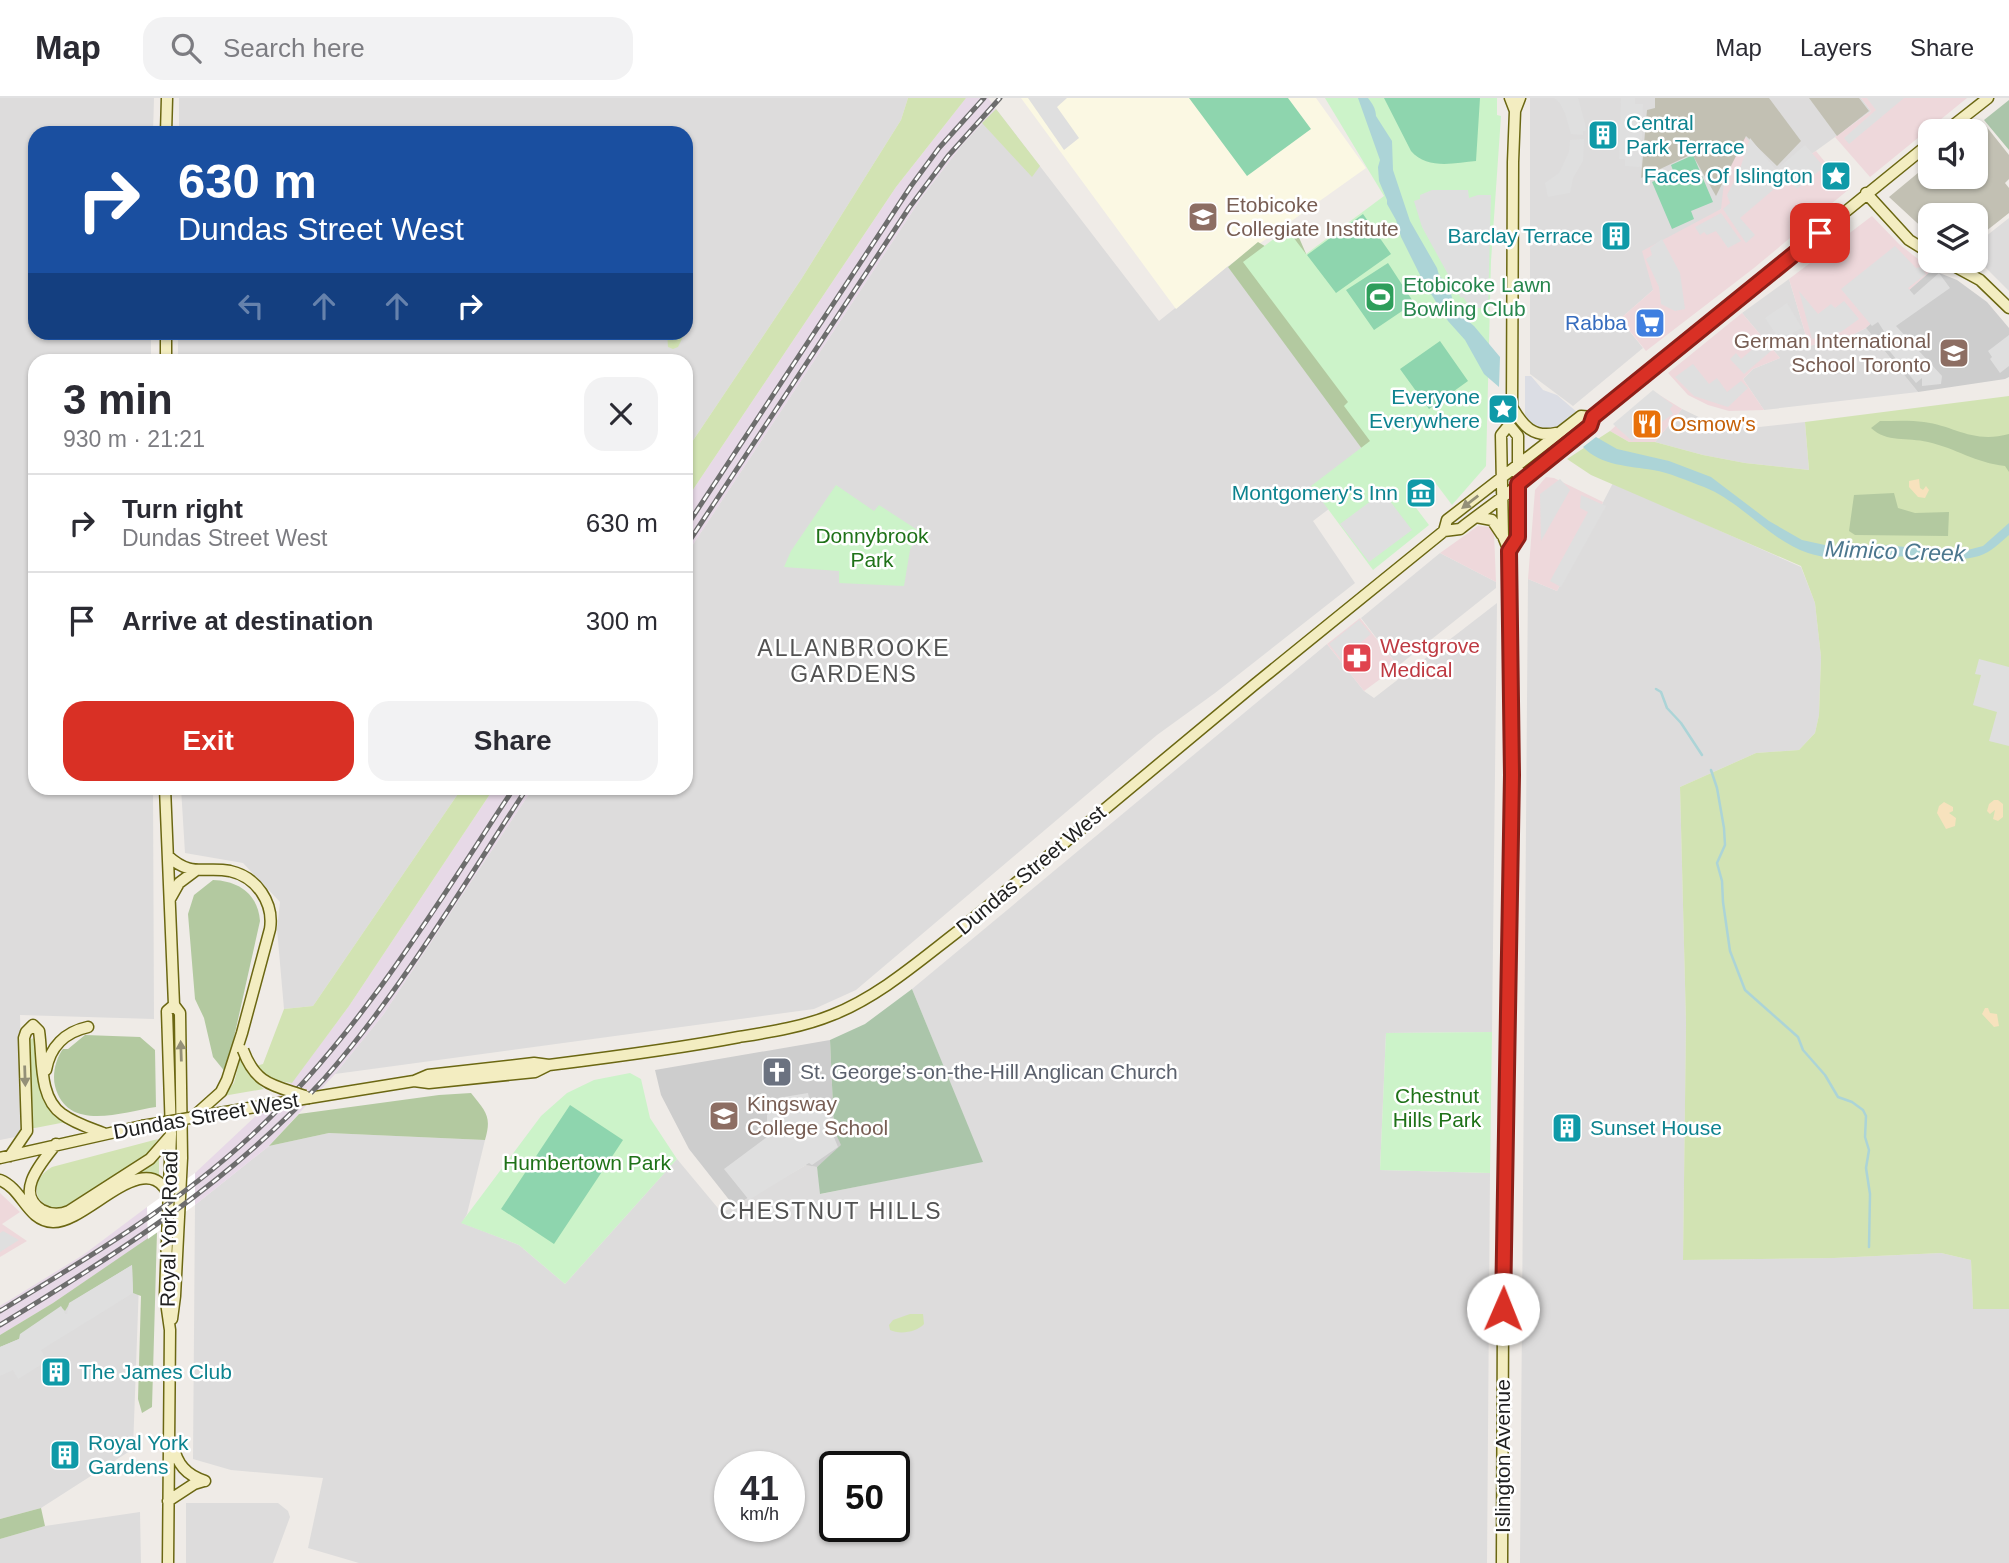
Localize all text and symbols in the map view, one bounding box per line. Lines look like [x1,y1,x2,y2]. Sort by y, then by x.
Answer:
search box [143,17,633,80]
text: Map [35,29,101,66]
icon: search [167,29,205,67]
text: Search here [223,33,365,63]
text: Map [1715,34,1762,61]
text: Layers [1800,34,1872,61]
text: Share [1910,34,1974,61]
place label: Central Park Terrace [1626,111,1745,158]
building icon: Central Park Terrace [1586,118,1620,152]
map controls [1918,119,1988,273]
button: sound [1918,119,1988,189]
icon: right [63,154,154,245]
text: 630 m [178,154,317,208]
place icon: Faces Of Islington [1819,159,1853,193]
place label: Faces Of Islington [1644,164,1813,187]
place label: Etobicoke Collegiate Institute [1226,193,1399,240]
school or university icon: Etobicoke Collegiate Institute [1186,200,1220,234]
pin [1790,203,1850,263]
button: layers [1918,203,1988,273]
text: Dundas Street West [178,211,464,247]
icon: arrive [1801,214,1839,252]
building icon: Barclay Terrace [1599,219,1633,253]
place label: Barclay Terrace [1447,224,1593,247]
place label: Etobicoke Lawn Bowling Club [1403,273,1551,320]
sports icon: Etobicoke Lawn Bowling Club [1363,280,1397,314]
icon: left [232,287,270,325]
icon: ahead [305,287,343,325]
icon: ahead [378,287,416,325]
icon: right [451,287,489,325]
supermarket icon: Rabba [1633,306,1667,340]
place label: Rabba [1565,311,1627,334]
place label: German International School Toronto [1734,329,1931,376]
school or university icon: German International School Toronto [1937,336,1971,370]
text: 3 min [63,376,173,423]
button: close [584,377,658,451]
place label: Everyone Everywhere [1369,385,1480,432]
place icon: Everyone Everywhere [1486,392,1520,426]
restaurant icon: Osmow's [1630,407,1664,441]
place label: Osmow's [1670,412,1756,435]
text: 930 m · 21:21 [63,426,205,452]
museum icon: Montgomery's Inn [1404,476,1438,510]
place label: Montgomery's Inn [1232,481,1398,504]
text: Turn right [122,494,243,524]
one-way arrow [1461,495,1479,509]
icon: right [63,504,101,542]
text: 630 m [586,508,658,538]
park label: Donnybrook Park [815,524,929,571]
text: Dundas Street West [122,525,327,551]
water label: Mimico Creek [1824,536,1967,566]
icon: arrive [63,602,101,640]
text: Arrive at destination [122,606,373,636]
text: 300 m [586,606,658,636]
place label: Westgrove Medical [1380,634,1480,681]
district label: ALLANBROOKE GARDENS [757,635,951,687]
pharmacy icon: Westgrove Medical [1340,641,1374,675]
button: Exit [63,701,354,781]
button: Share [368,701,658,781]
street label: Dundas Street West [951,800,1110,939]
one-way arrow [175,1040,187,1062]
church icon: St. George’s-on-the-Hill Anglican Church [760,1055,794,1089]
place label: St. George’s-on-the-Hill Anglican Church [800,1060,1178,1083]
one-way arrow [20,1065,31,1087]
park label: Chestnut Hills Park [1393,1084,1482,1131]
street label: Dundas Street West [112,1088,300,1143]
place label: Kingsway College School [747,1092,888,1139]
school or university icon: Kingsway College School [707,1099,741,1133]
building icon: Sunset House [1550,1111,1584,1145]
place label: Sunset House [1590,1116,1722,1139]
street label: Royal York Road [156,1151,181,1307]
park label: Humbertown Park [503,1151,672,1174]
district label: CHESTNUT HILLS [719,1198,943,1224]
position arrow [1466,1272,1540,1346]
building icon: The James Club [39,1355,73,1389]
place label: The James Club [79,1360,232,1383]
street label: Islington Avenue [1491,1379,1514,1533]
place label: Royal York Gardens [88,1431,189,1478]
building icon: Royal York Gardens [48,1438,82,1472]
speed limit sign: 50 [819,1451,910,1542]
text: 41 [740,1468,779,1507]
text: km/h [740,1504,779,1524]

